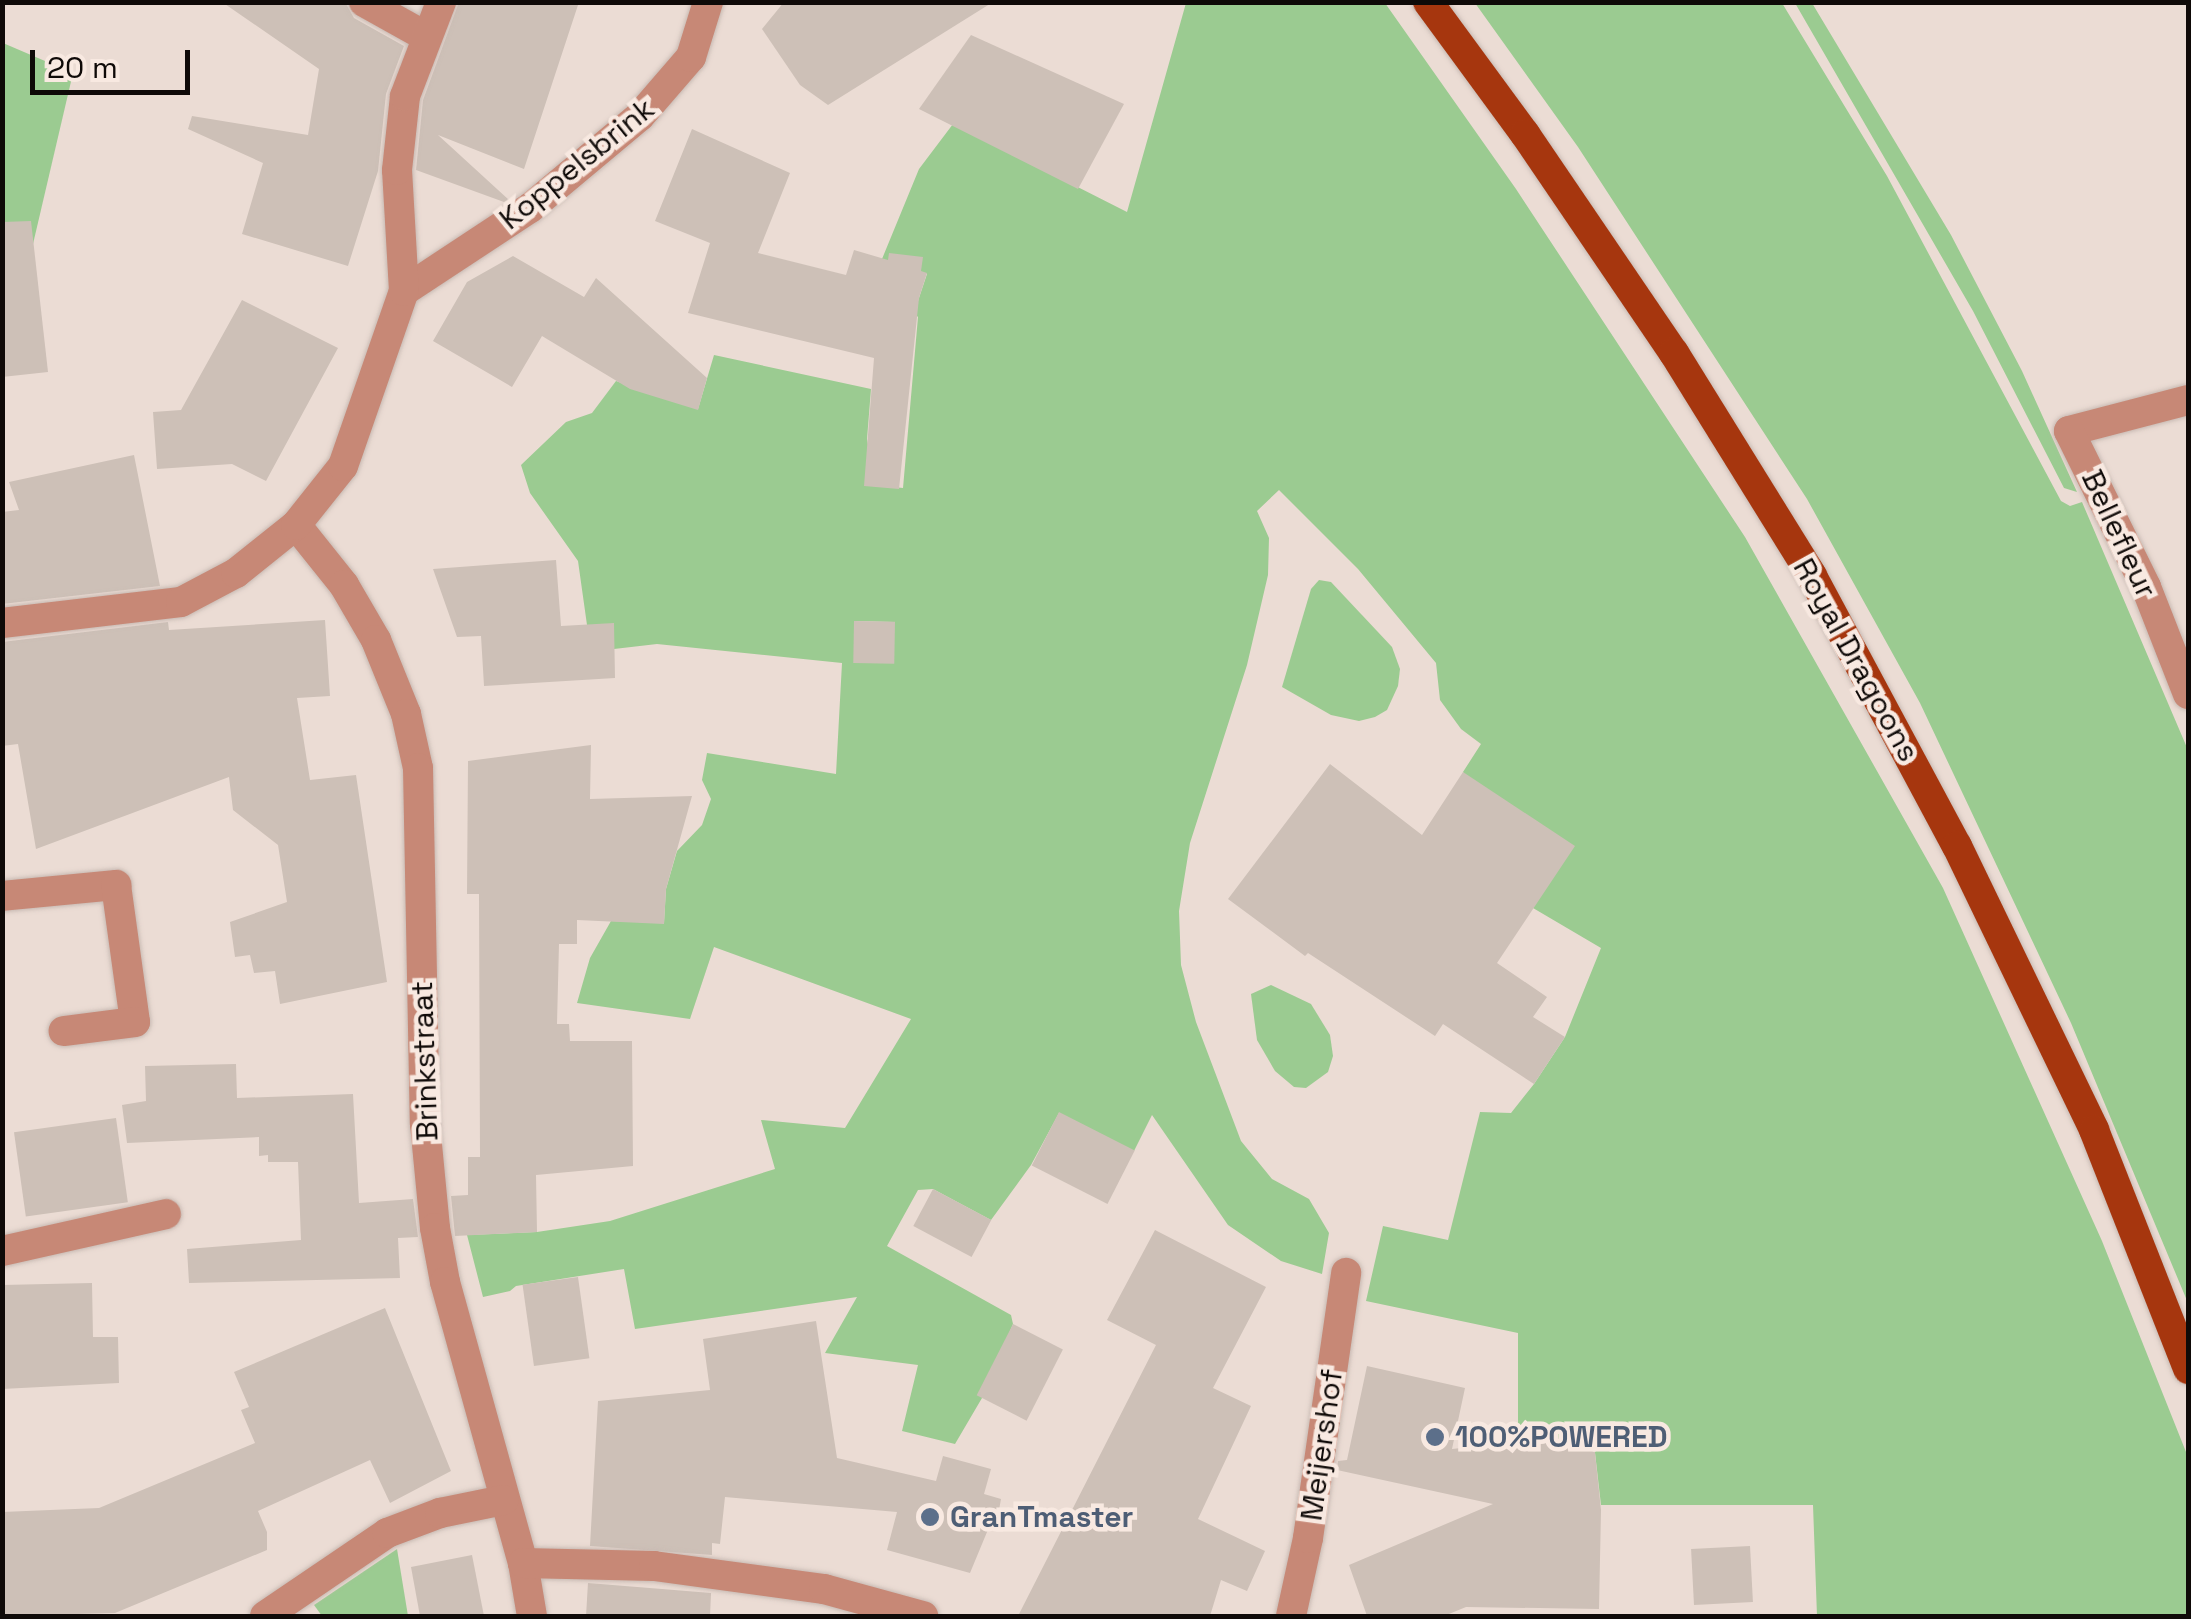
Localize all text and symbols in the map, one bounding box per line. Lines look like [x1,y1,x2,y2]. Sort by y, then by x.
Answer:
scale bar [35,30,195,92]
text: 20 m [47,48,118,87]
street label: Koppelsbrink [493,91,661,237]
street label: Bellefleur [2074,464,2164,604]
street label: Royal Dragoons [1785,552,1927,768]
street label: Brinkstraat [404,980,446,1142]
street label: Meijershof [1294,1367,1350,1523]
place label: 100%POWERED [1455,1419,1668,1455]
marker: 100%POWERED [1424,1426,1446,1448]
place label: GranTmaster [950,1499,1133,1535]
marker: GranTmaster [919,1506,941,1528]

